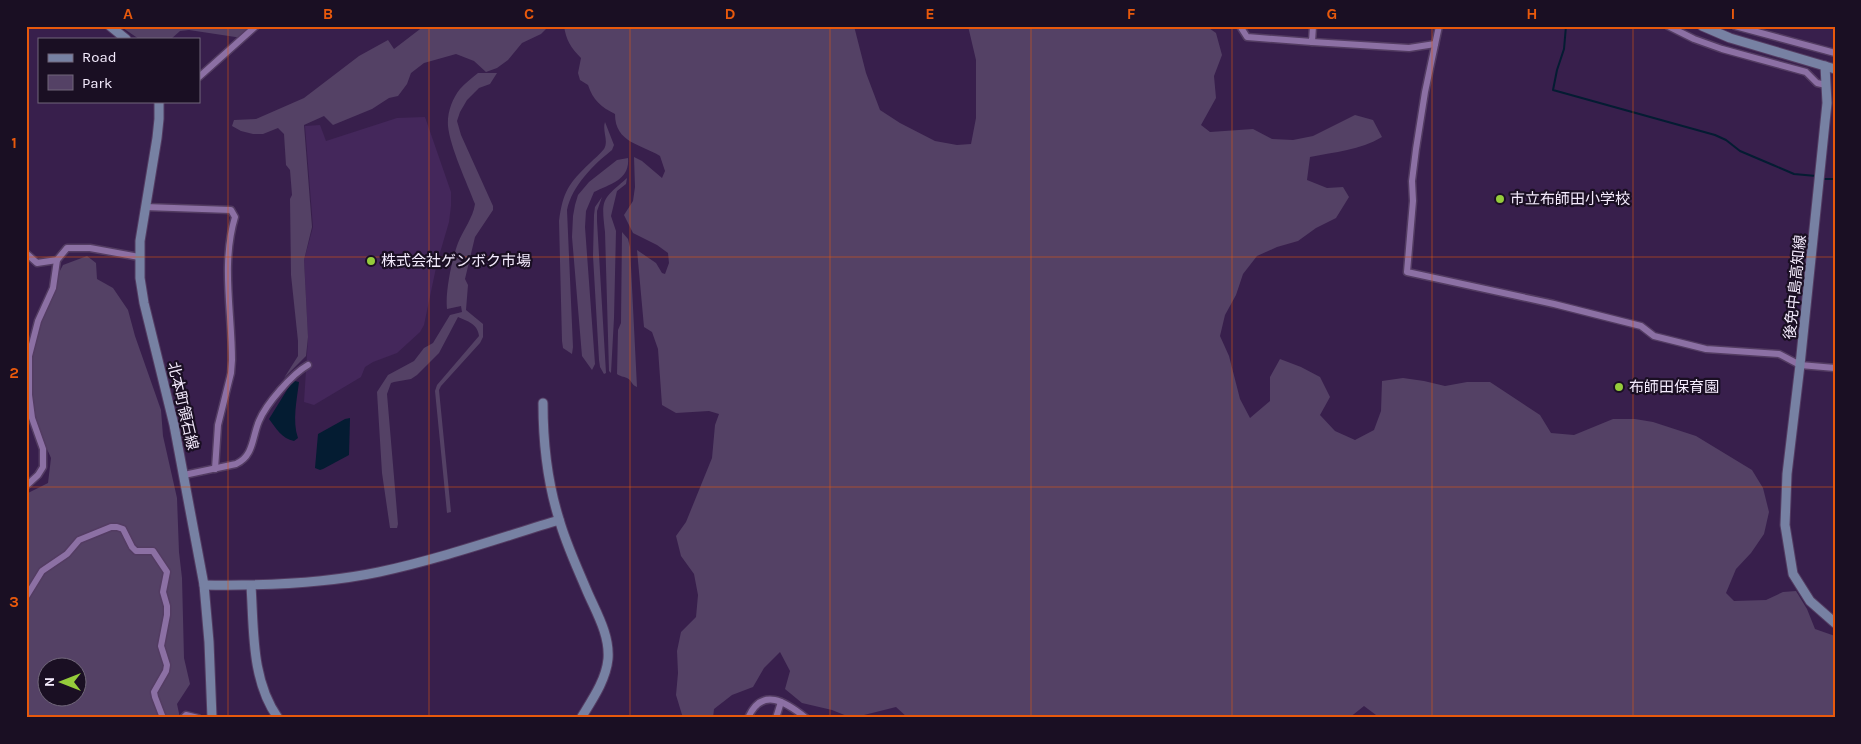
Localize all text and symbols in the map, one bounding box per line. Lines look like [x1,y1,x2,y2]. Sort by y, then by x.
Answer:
text: A [123,4,133,23]
text: B [323,4,333,23]
text: C [524,4,534,23]
text: D [725,4,736,23]
text: E [925,4,935,23]
text: F [1127,4,1136,23]
text: G [1327,4,1337,23]
text: H [1526,4,1538,23]
text: I [1731,4,1735,23]
legend [38,38,200,102]
text: Road [82,48,117,66]
text: Park [82,74,112,92]
text: 1 [11,133,17,152]
place label: 市立布師田小学校 [1510,190,1630,208]
marker: 市立布師田小学校 [1494,193,1506,205]
street label: 後免中島高知線 [1781,234,1809,340]
place label: 株式会社ゲンボク市場 [381,252,531,270]
marker: 株式会社ゲンボク市場 [365,255,377,267]
street label: 北本町領石線 [164,360,202,452]
text: 2 [9,363,19,382]
place label: 布師田保育園 [1629,378,1719,396]
marker: 布師田保育園 [1613,381,1625,393]
text: 3 [9,592,19,611]
north arrow [38,656,88,706]
text: N [41,677,58,687]

